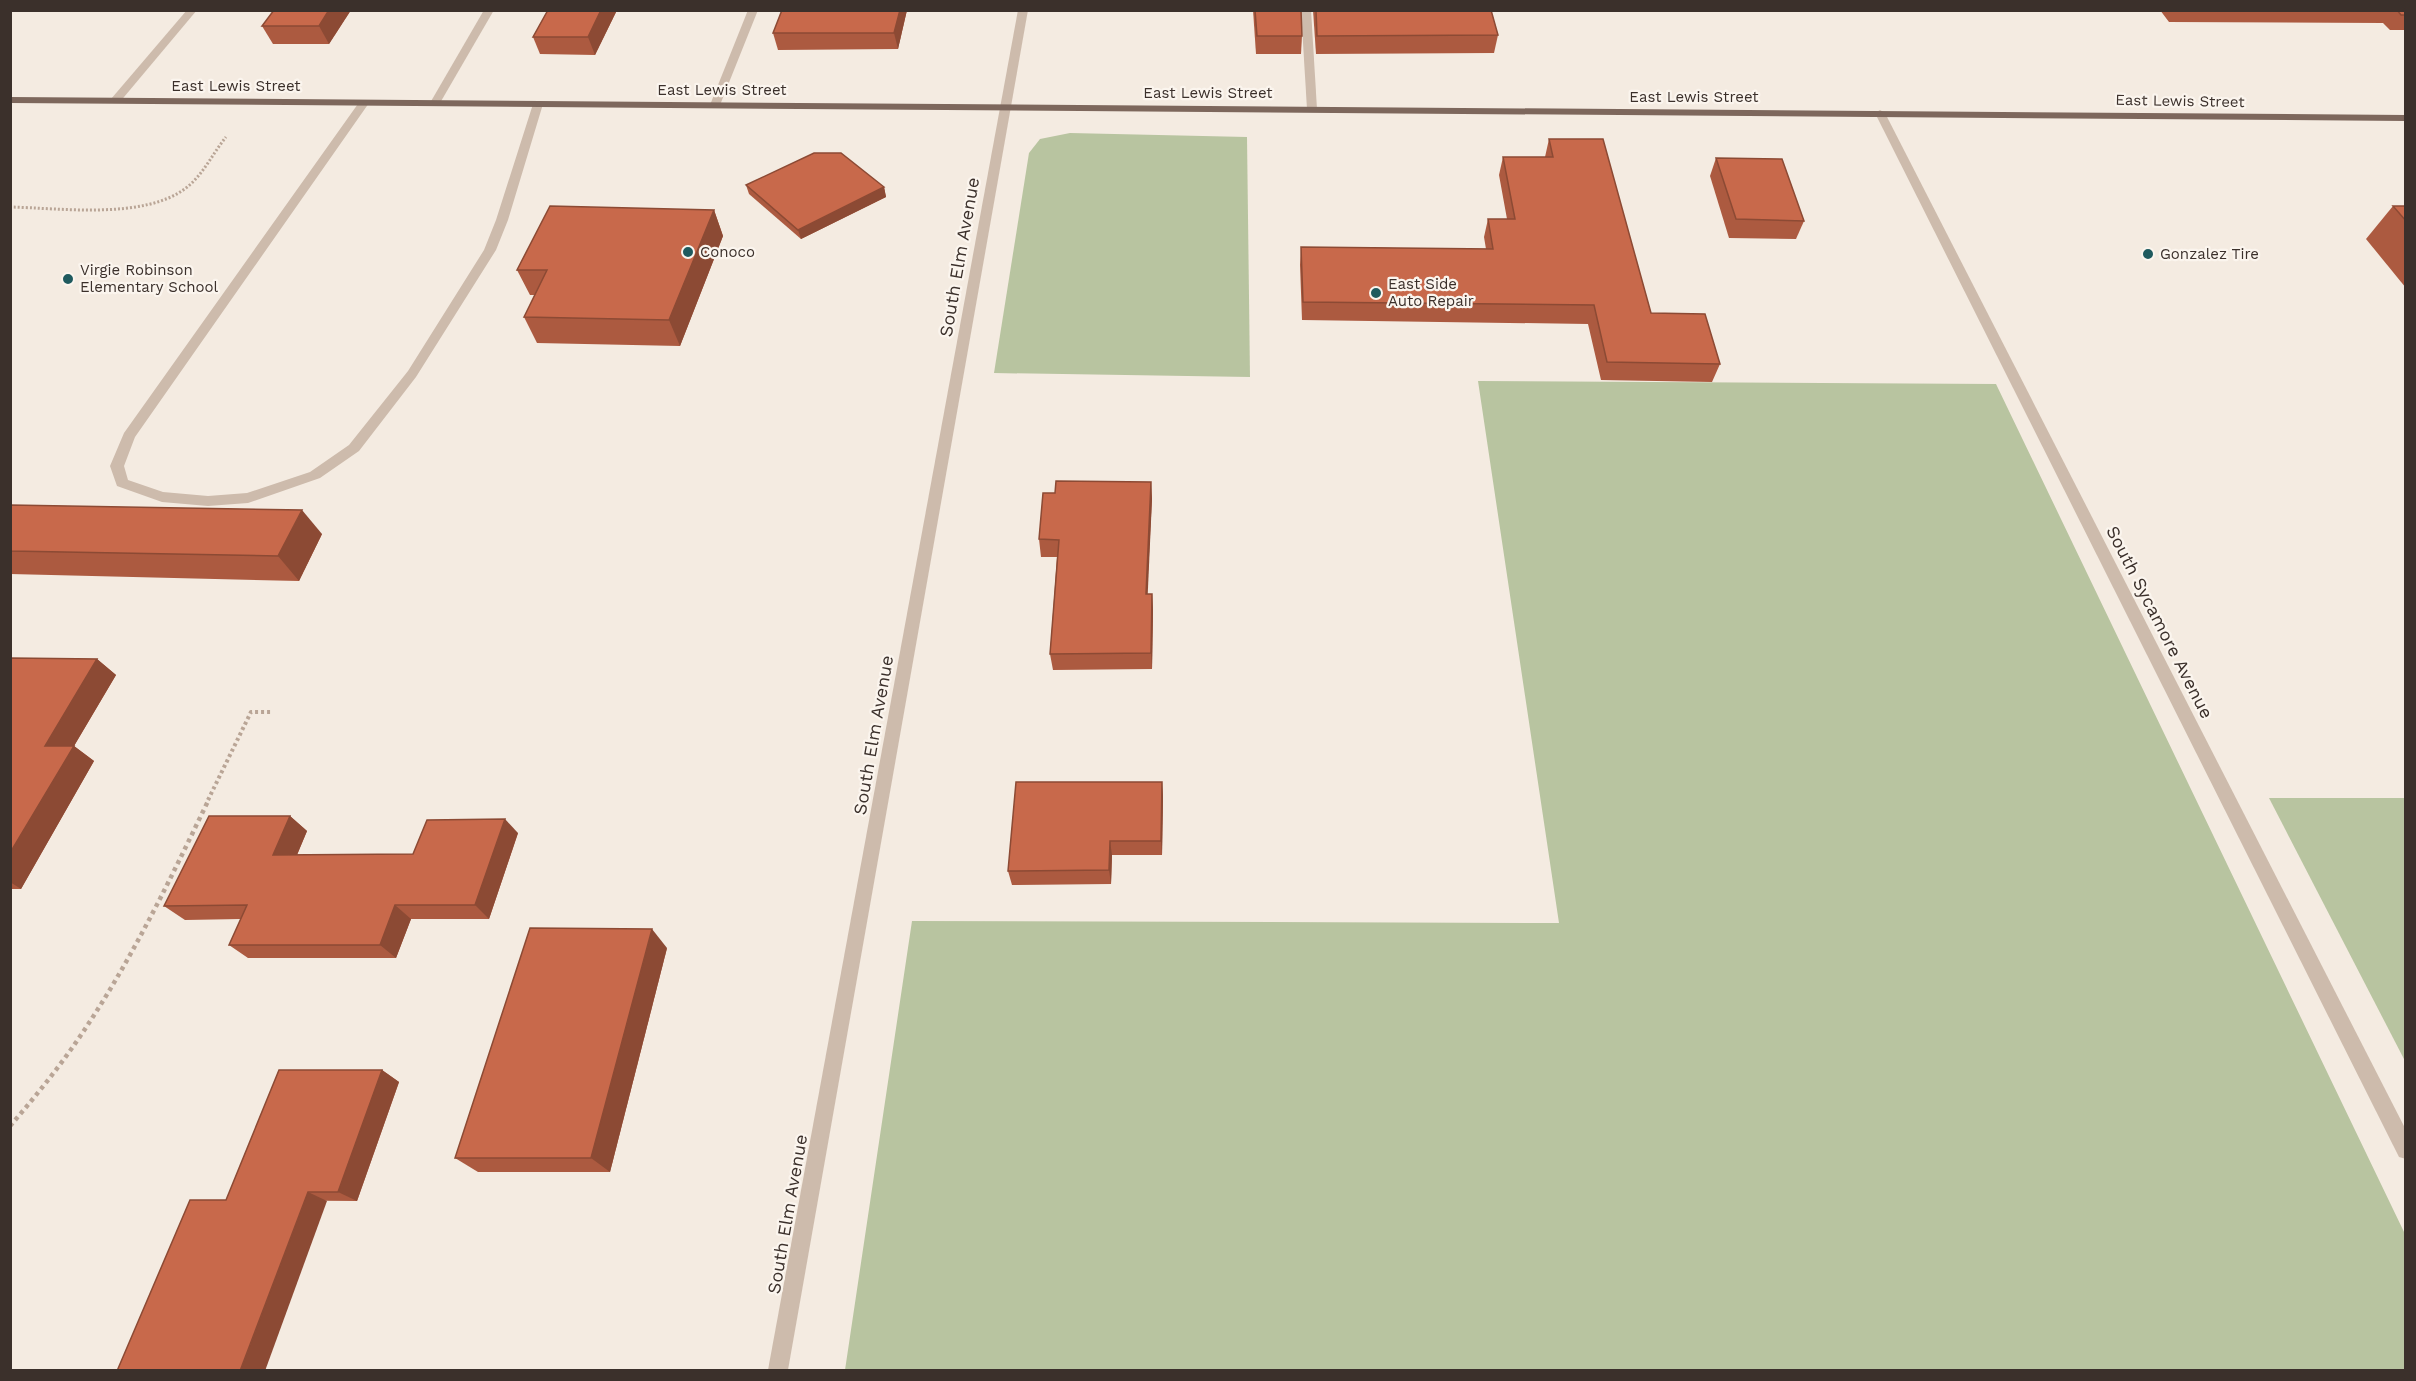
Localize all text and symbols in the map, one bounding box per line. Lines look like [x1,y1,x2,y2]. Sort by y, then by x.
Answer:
street label: East Lewis Street [171,77,301,95]
street label: East Lewis Street [657,81,787,99]
street label: East Lewis Street [1143,84,1273,102]
street label: East Lewis Street [1629,88,1759,106]
street label: East Lewis Street [2115,91,2245,111]
street label: South Elm Avenue [935,176,983,338]
place label: Conoco [700,243,755,261]
marker: Conoco [681,245,695,259]
place label: Gonzalez Tire [2160,245,2259,263]
marker: Gonzalez Tire [2141,247,2155,261]
place label: Virgie Robinson Elementary School [80,261,219,296]
marker: Virgie Robinson Elementary School [61,272,75,286]
place label: East Side Auto Repair [1388,275,1474,310]
marker: East Side Auto Repair [1369,286,1383,300]
street label: South Sycamore Avenue [2102,522,2218,722]
street label: South Elm Avenue [849,654,897,816]
street label: South Elm Avenue [763,1133,811,1295]

